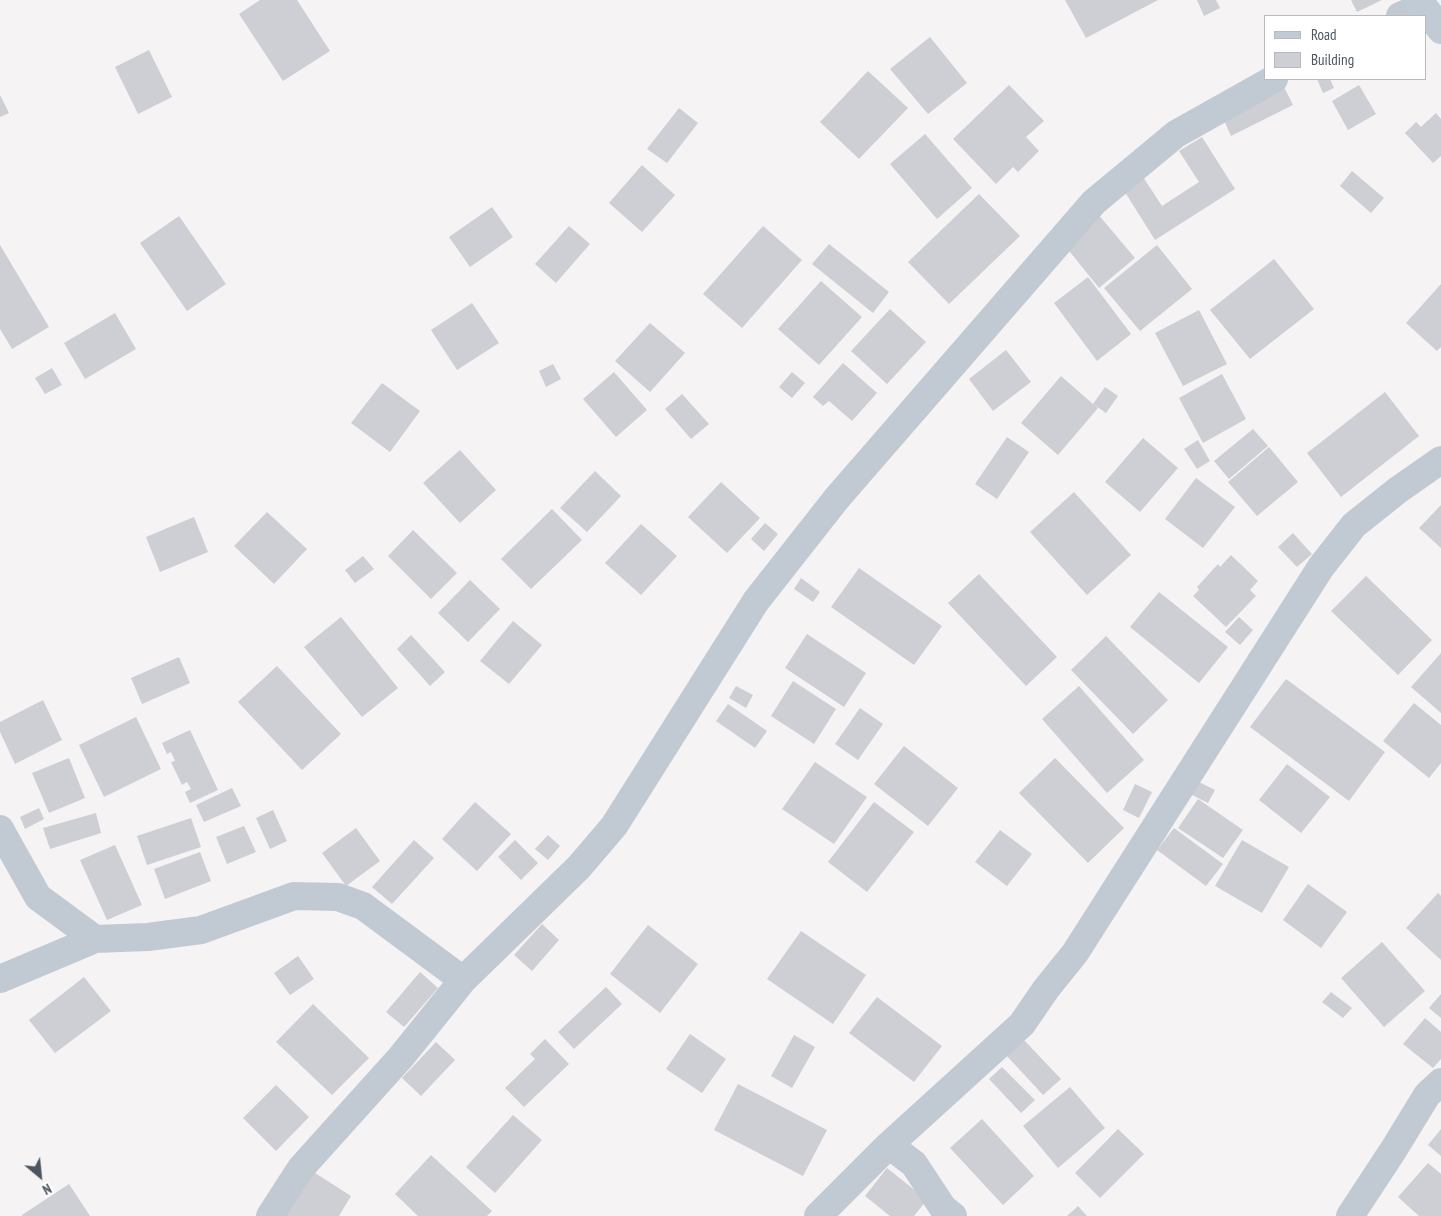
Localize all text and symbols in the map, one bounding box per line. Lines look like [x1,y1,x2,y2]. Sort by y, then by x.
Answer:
legend [1264,15,1426,80]
text: Road [1311,25,1337,44]
text: Building [1311,50,1354,69]
north arrow [15,1151,65,1201]
text: N [39,1180,55,1199]

